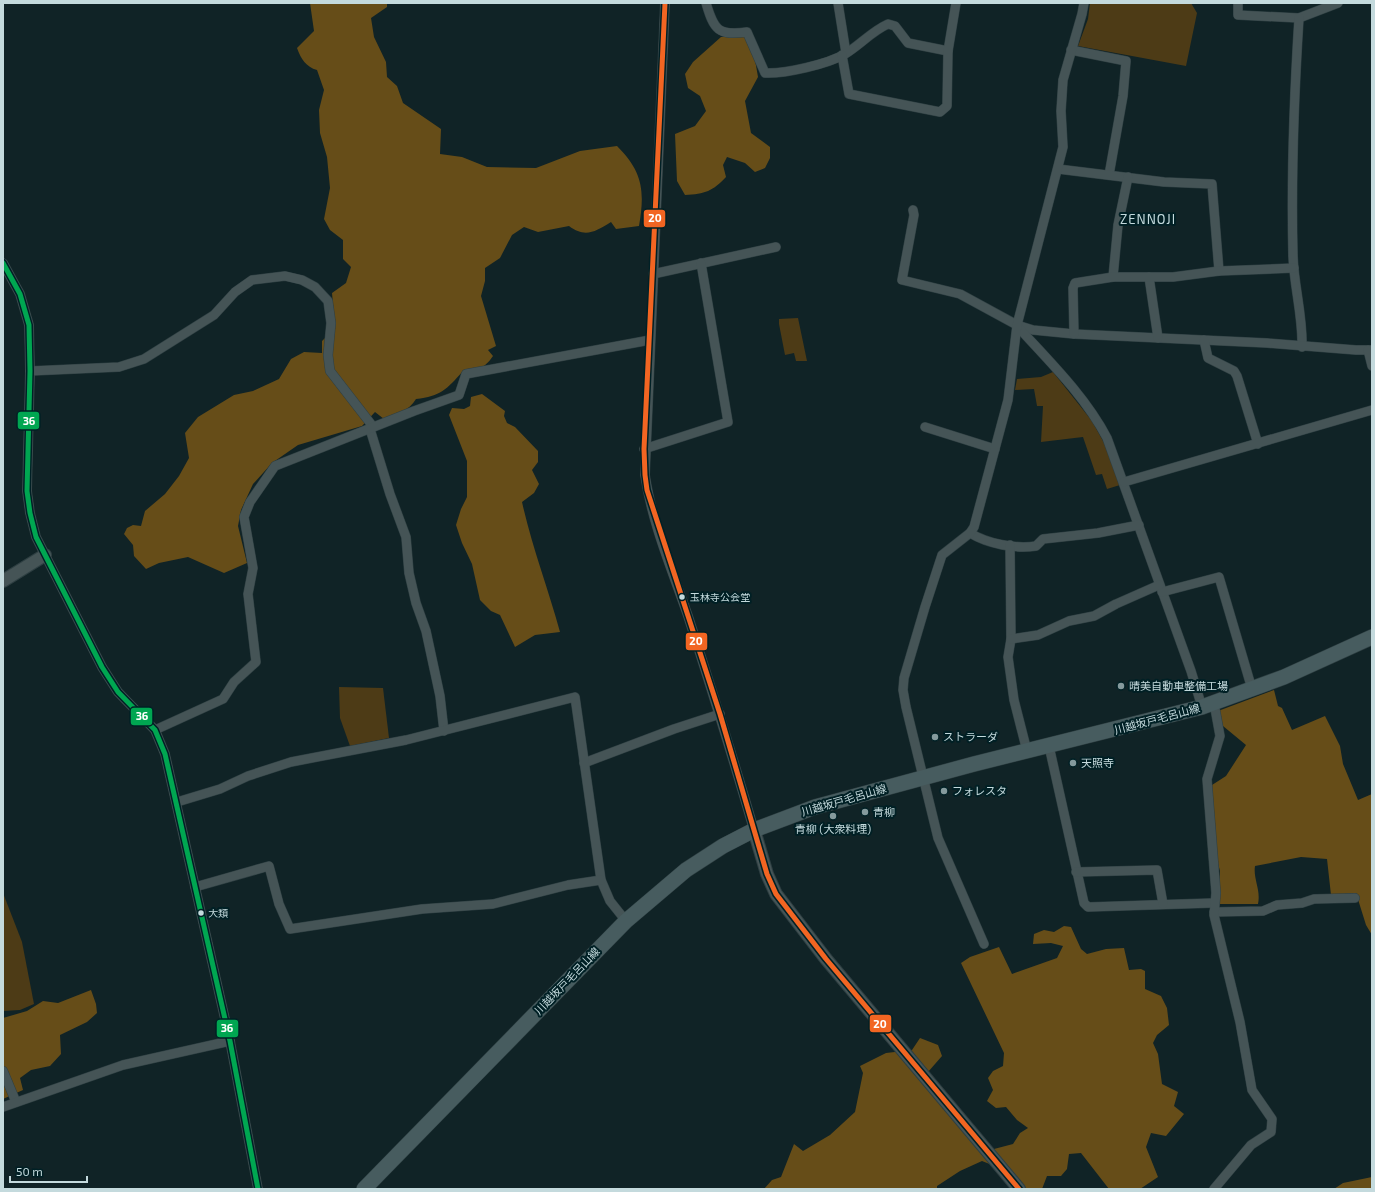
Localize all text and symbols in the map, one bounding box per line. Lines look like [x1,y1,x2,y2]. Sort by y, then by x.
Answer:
line badge: 20 [643,209,666,228]
text: 20 [648,211,662,224]
district label: ZENNOJI [1120,211,1176,227]
line badge: 36 [17,411,40,430]
text: 36 [23,414,36,427]
place label: 玉林寺公会堂 [690,591,750,603]
marker: 玉林寺公会堂 [677,592,687,602]
line badge: 20 [685,632,708,651]
text: 20 [689,634,703,647]
place label: 晴美自動車整備工場 [1129,679,1228,692]
marker: 晴美自動車整備工場 [1116,681,1126,691]
street label: 川越坂戸毛呂山線 [1113,701,1201,736]
line badge: 36 [130,707,153,726]
text: 36 [136,709,149,722]
place label: ストラーダ [943,730,998,743]
marker: ストラーダ [930,732,940,742]
place label: 天照寺 [1081,756,1114,769]
marker: 天照寺 [1068,758,1078,768]
street label: 川越坂戸毛呂山線 [800,781,888,818]
place label: フォレスタ [952,784,1007,797]
marker: フォレスタ [939,786,949,796]
place label: 青柳 [873,805,895,818]
marker: 青柳 [860,807,870,817]
marker: 青柳 (大衆料理) [828,811,838,821]
place label: 青柳 (大衆料理) [795,822,871,835]
place label: 大類 [208,907,228,919]
marker: 大類 [196,908,206,918]
street label: 川越坂戸毛呂山線 [531,944,602,1017]
line badge: 20 [869,1014,892,1033]
text: 20 [873,1017,887,1030]
line badge: 36 [216,1019,239,1038]
text: 36 [221,1021,234,1034]
scale bar [10,1158,87,1184]
text: 50 m [16,1164,43,1178]

